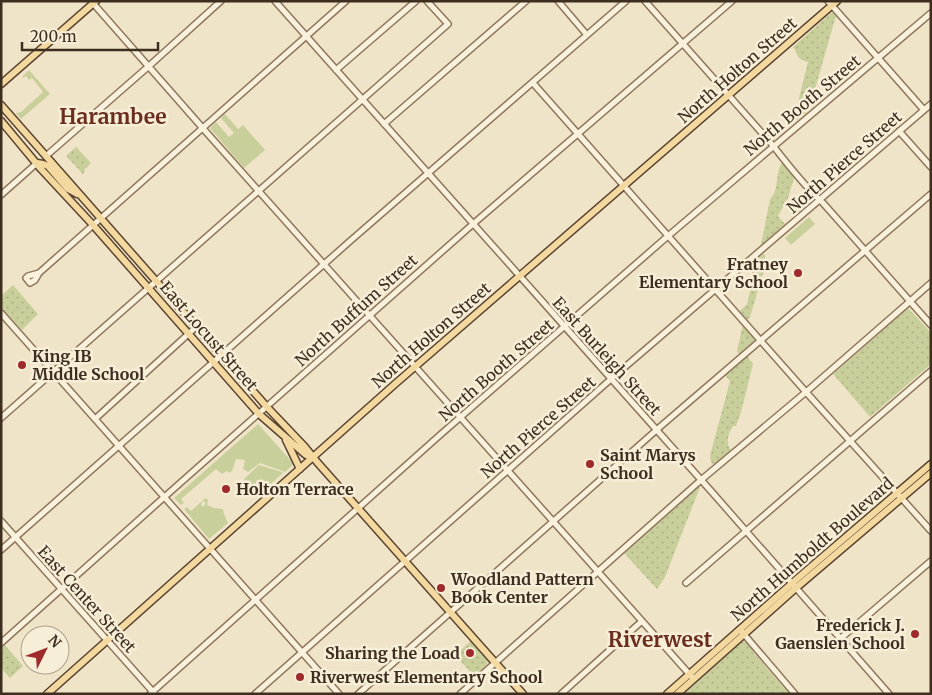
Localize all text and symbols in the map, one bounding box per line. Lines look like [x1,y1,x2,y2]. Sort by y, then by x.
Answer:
street label: North Holton Street [673,12,801,127]
scale bar [22,20,159,52]
text: 200 m [30,27,77,46]
street label: North Booth Street [740,50,865,159]
district label: Harambee [59,103,167,130]
street label: North Pierce Street [782,106,906,217]
street label: North Buffum Street [291,249,422,370]
place label: Fratney Elementary School [639,254,789,292]
marker: Fratney Elementary School [792,267,804,279]
street label: East Locust Street [156,277,263,395]
street label: North Holton Street [367,277,495,392]
street label: East Burleigh Street [549,293,666,420]
street label: North Booth Street [434,314,558,425]
place label: King IB Middle School [32,346,144,384]
marker: King IB Middle School [16,359,28,371]
street label: North Pierce Street [476,371,600,482]
place label: Saint Marys School [600,445,696,483]
marker: Saint Marys School [584,458,596,470]
street label: North Humboldt Boulevard [727,473,898,625]
place label: Holton Terrace [236,479,354,499]
marker: Holton Terrace [220,483,232,495]
street label: East Center Street [34,541,141,657]
place label: Woodland Pattern Book Center [450,569,594,607]
marker: Woodland Pattern Book Center [435,582,447,594]
place label: Frederick J. Gaenslen School [775,615,905,653]
north arrow [20,625,70,675]
district label: Riverwest [608,626,713,653]
marker: Frederick J. Gaenslen School [909,628,921,640]
text: N [44,631,65,651]
place label: Sharing the Load [325,643,460,663]
marker: Sharing the Load [464,647,476,659]
place label: Riverwest Elementary School [310,667,543,687]
marker: Riverwest Elementary School [294,671,306,683]

